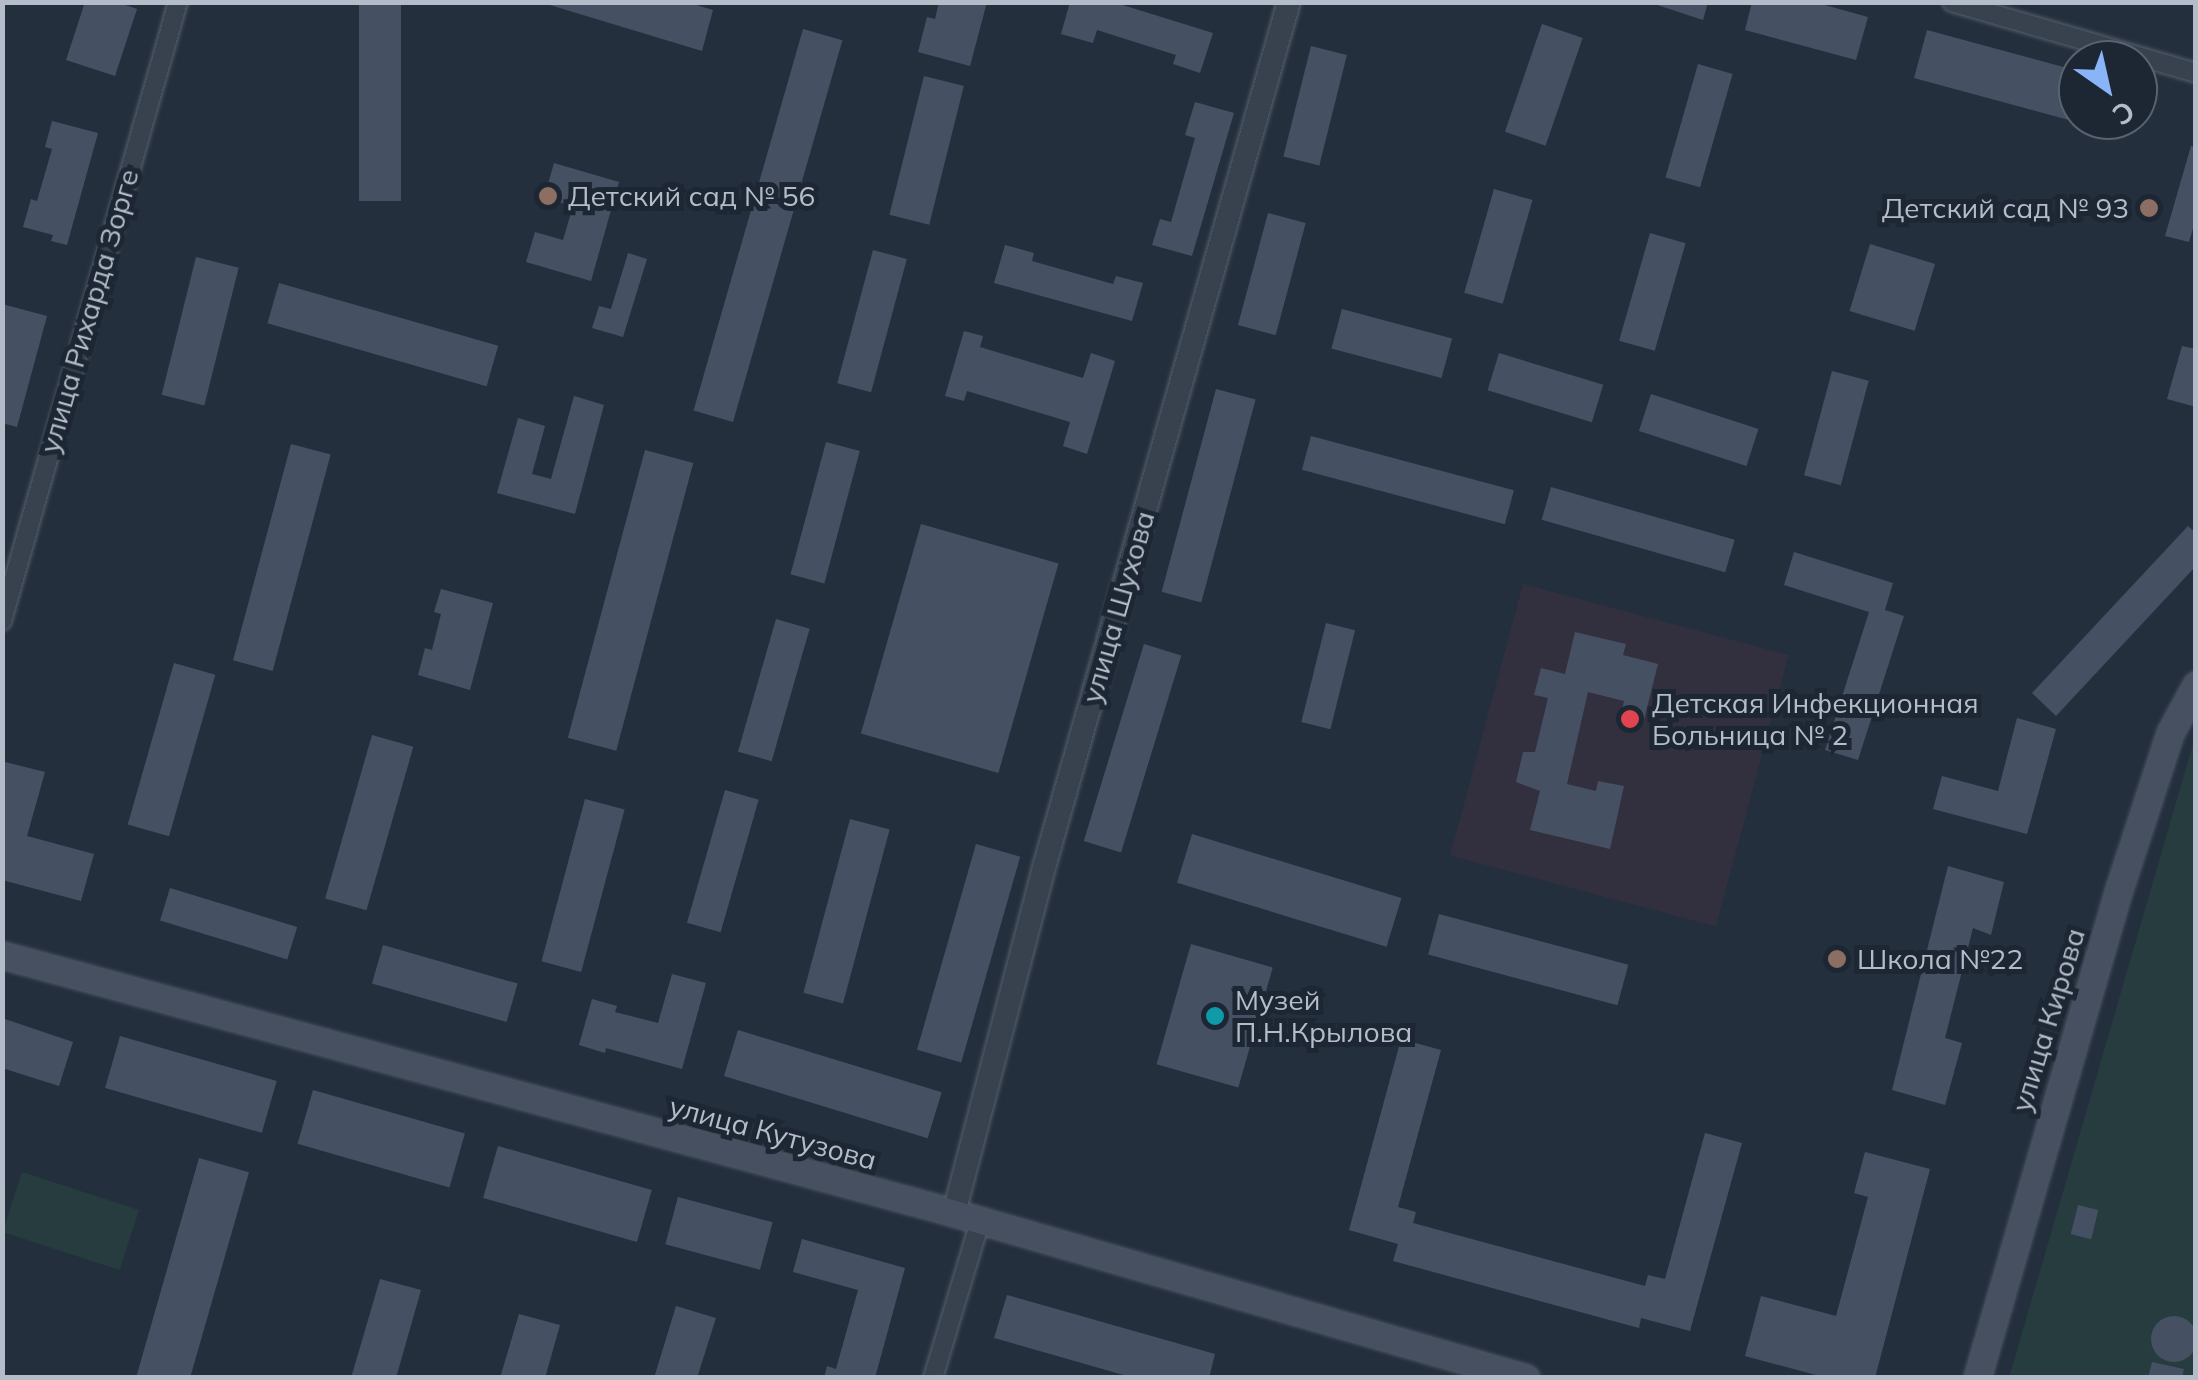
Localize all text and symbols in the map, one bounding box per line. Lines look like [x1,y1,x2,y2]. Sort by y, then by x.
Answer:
north arrow [2058,40,2158,140]
text: С [2106,94,2142,134]
street label: улица Рихарда Зорге [32,165,146,457]
place label: Детский сад № 56 [568,179,815,213]
marker: Детский сад № 56 [537,185,559,207]
place label: Детский сад № 93 [1882,191,2129,225]
marker: Детский сад № 93 [2138,197,2160,219]
street label: улица Шухова [1075,507,1161,707]
place label: Детская Инфекционная Больница № 2 [1652,686,1979,752]
marker: Детская Инфекционная Больница № 2 [1617,706,1643,732]
street label: улица Кирова [2004,924,2092,1116]
place label: Школа №22 [1857,942,2023,976]
marker: Школа №22 [1826,948,1848,970]
place label: Музей П.Н.Крылова [1235,983,1412,1049]
marker: Музей П.Н.Крылова [1204,1005,1226,1027]
street label: улица Кутузова [666,1089,880,1177]

